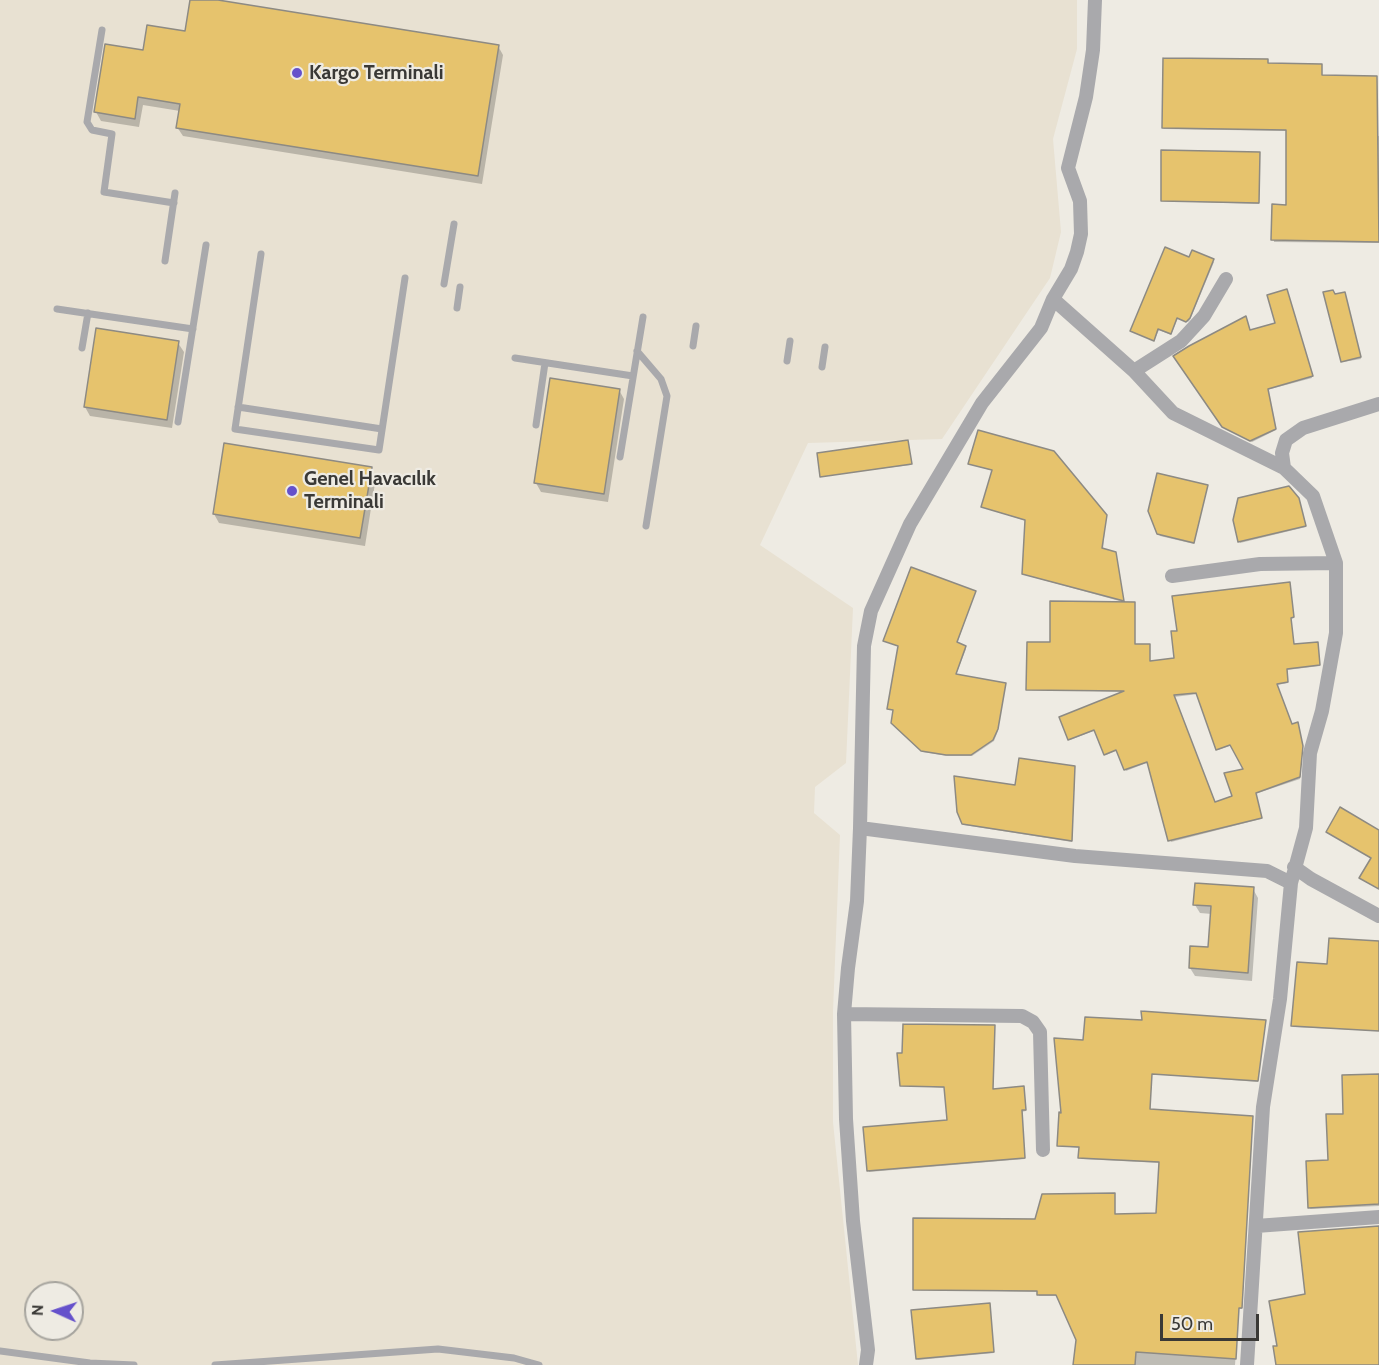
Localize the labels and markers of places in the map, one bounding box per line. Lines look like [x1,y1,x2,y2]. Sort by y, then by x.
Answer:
place label: Kargo Terminali [309,61,444,85]
marker: Kargo Terminali [290,66,304,80]
place label: Genel Havacılık Terminali [304,467,436,514]
marker: Genel Havacılık Terminali [285,484,299,498]

